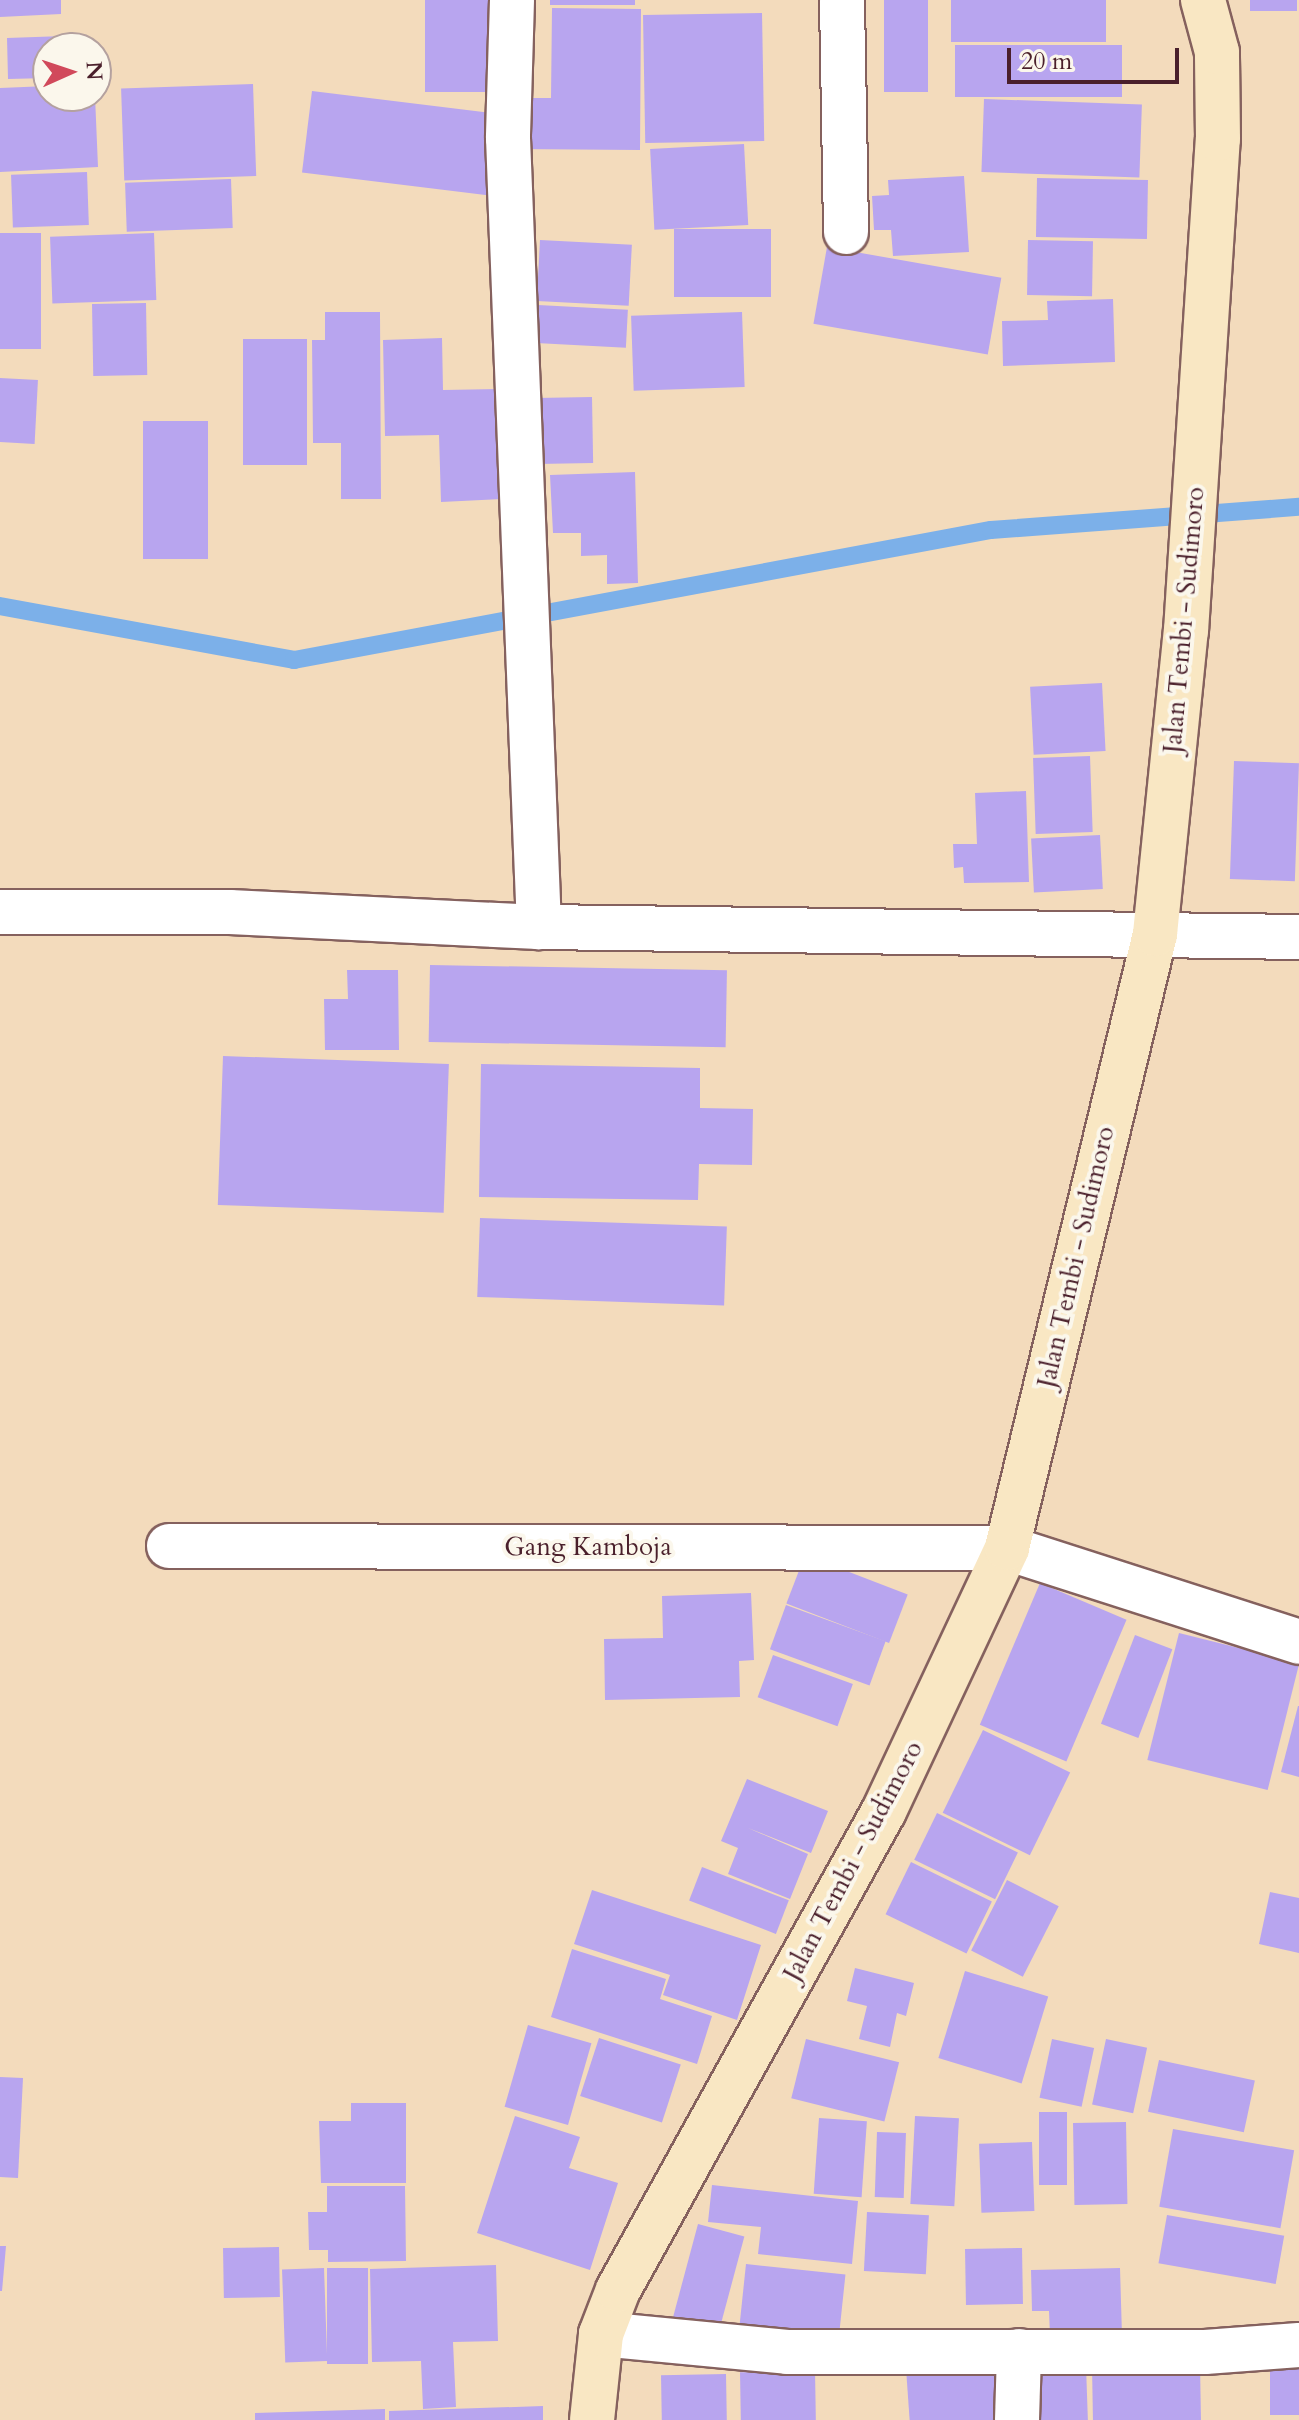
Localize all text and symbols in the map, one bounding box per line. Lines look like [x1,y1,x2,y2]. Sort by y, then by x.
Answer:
north arrow [32,32,112,112]
scale bar [1011,32,1183,82]
text: 20 m [1021,45,1072,78]
text: N [78,61,109,81]
street label: Jalan Tembi - Sudimoro [1157,485,1211,755]
street label: Jalan Tembi - Sudimoro [1031,1123,1121,1391]
street label: Gang Kamboja [504,1531,672,1563]
street label: Jalan Tembi - Sudimoro [776,1736,930,1986]

